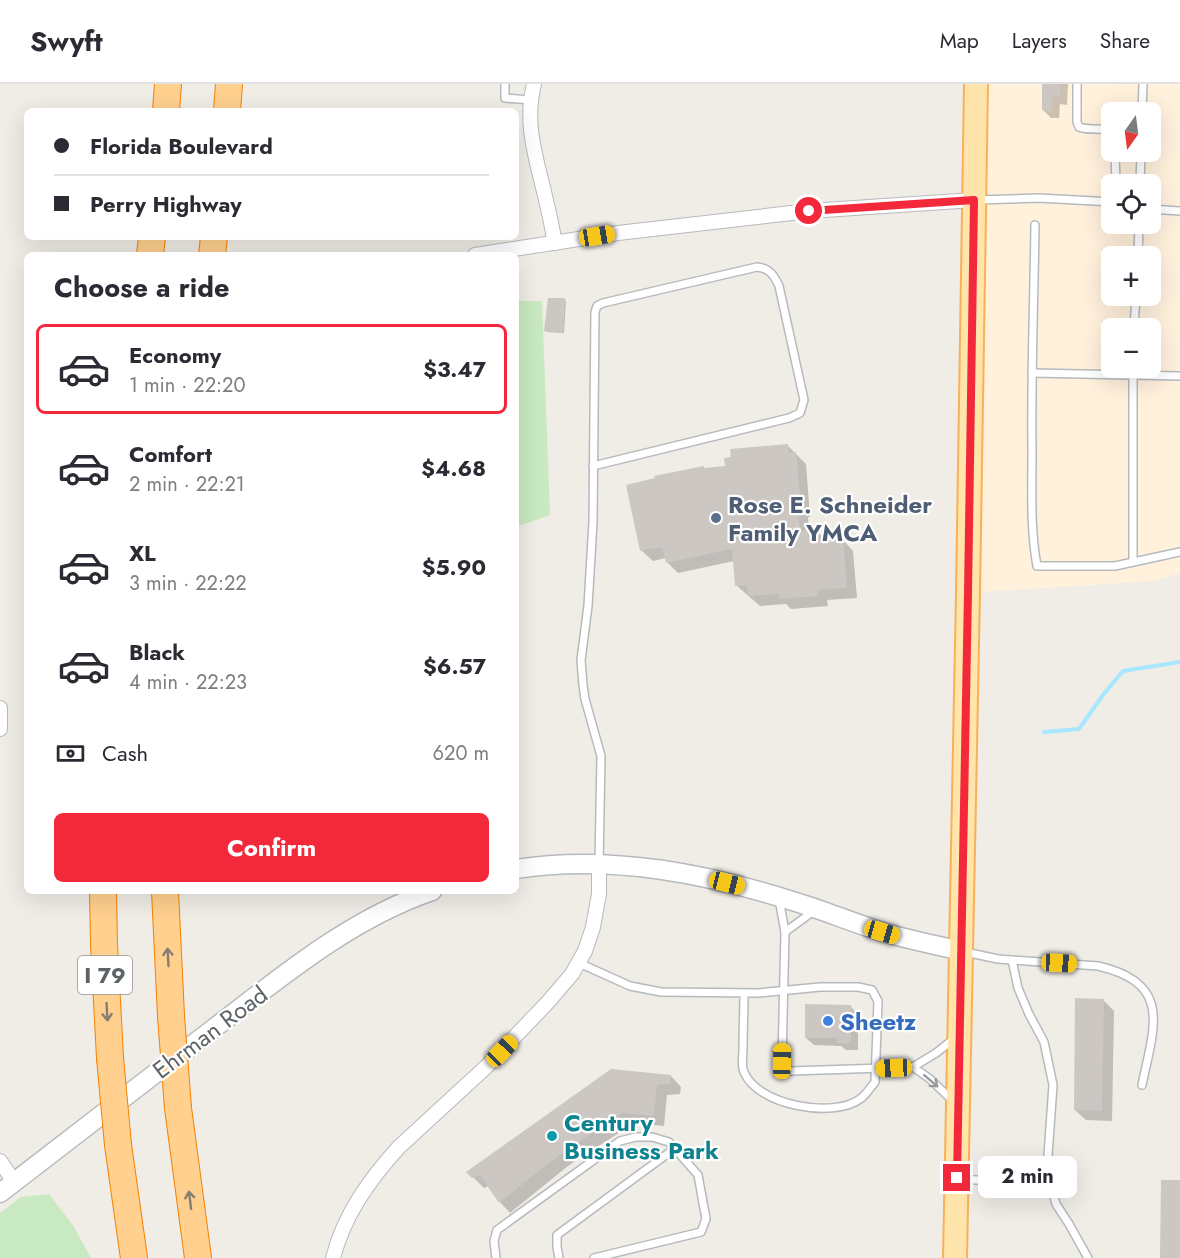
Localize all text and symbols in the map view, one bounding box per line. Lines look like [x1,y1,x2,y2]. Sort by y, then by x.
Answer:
text: Swyft [30,21,103,62]
text: Map [940,26,979,56]
text: Layers [1012,26,1067,56]
text: Share [1100,26,1150,56]
north arrow [1101,102,1161,162]
map controls [1101,102,1161,378]
text: Florida Boulevard [90,130,273,162]
button: locate [1101,174,1161,234]
text: Perry Highway [90,188,242,220]
route start [795,197,822,224]
car [578,224,616,248]
button: + [1101,246,1161,306]
text: Choose a ride [54,268,229,307]
button: − [1101,318,1161,378]
text: Economy [129,339,221,371]
icon: car [57,342,111,396]
text: $3.47 [423,353,486,385]
text: 1 min · 22:20 [129,371,245,400]
text: Comfort [129,438,212,470]
icon: car [57,441,111,495]
text: $4.68 [421,452,486,484]
text: 2 min · 22:21 [129,470,245,499]
place label: Rose E. Schneider Family YMCA [728,487,932,550]
marker: Rose E. Schneider Family YMCA [709,511,723,525]
text: XL [129,537,156,569]
icon: car [57,540,111,594]
text: $5.90 [422,551,486,583]
text: 3 min · 22:22 [129,569,247,598]
text: Black [129,636,185,668]
icon: car [57,639,111,693]
text: $6.57 [423,650,486,682]
text: 4 min · 22:23 [129,668,247,697]
icon: cash [54,737,87,770]
text: Cash [102,737,148,769]
text: 620 m [433,739,489,768]
button: Confirm [54,813,489,882]
car [707,870,747,896]
car [862,918,902,946]
one-way arrow [163,948,174,968]
car [1041,953,1077,973]
road number: I 79 [78,956,132,994]
street label: Ehrman Road [145,977,275,1087]
one-way arrow [102,1002,113,1022]
place label: Sheetz [840,1004,917,1039]
marker: Sheetz [821,1014,835,1028]
car [483,1032,521,1070]
car [773,1043,791,1079]
car [876,1058,912,1078]
one-way arrow [924,1074,939,1088]
place label: Century Business Park [564,1105,719,1168]
marker: Century Business Park [545,1129,559,1143]
callout: 2 min [978,1157,1077,1199]
text: 2 min [1001,1162,1054,1191]
route end [943,1164,970,1191]
one-way arrow [185,1191,196,1210]

